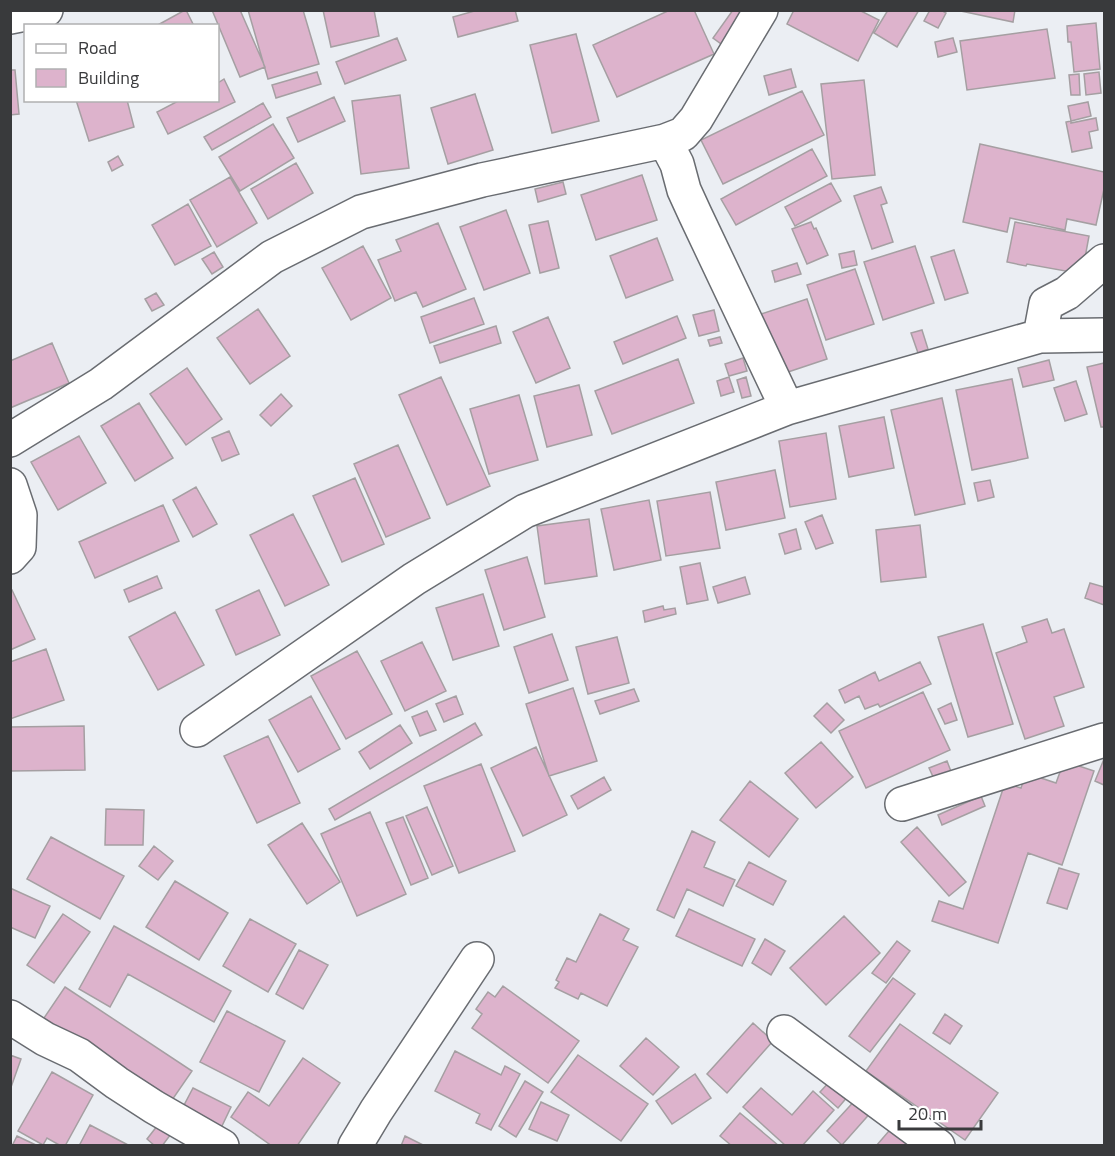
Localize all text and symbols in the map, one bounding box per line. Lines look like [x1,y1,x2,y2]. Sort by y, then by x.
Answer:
legend [24,24,219,102]
text: Road [78,34,117,61]
text: Building [78,64,139,91]
scale bar [899,1093,982,1131]
text: 20 m [908,1100,947,1127]

